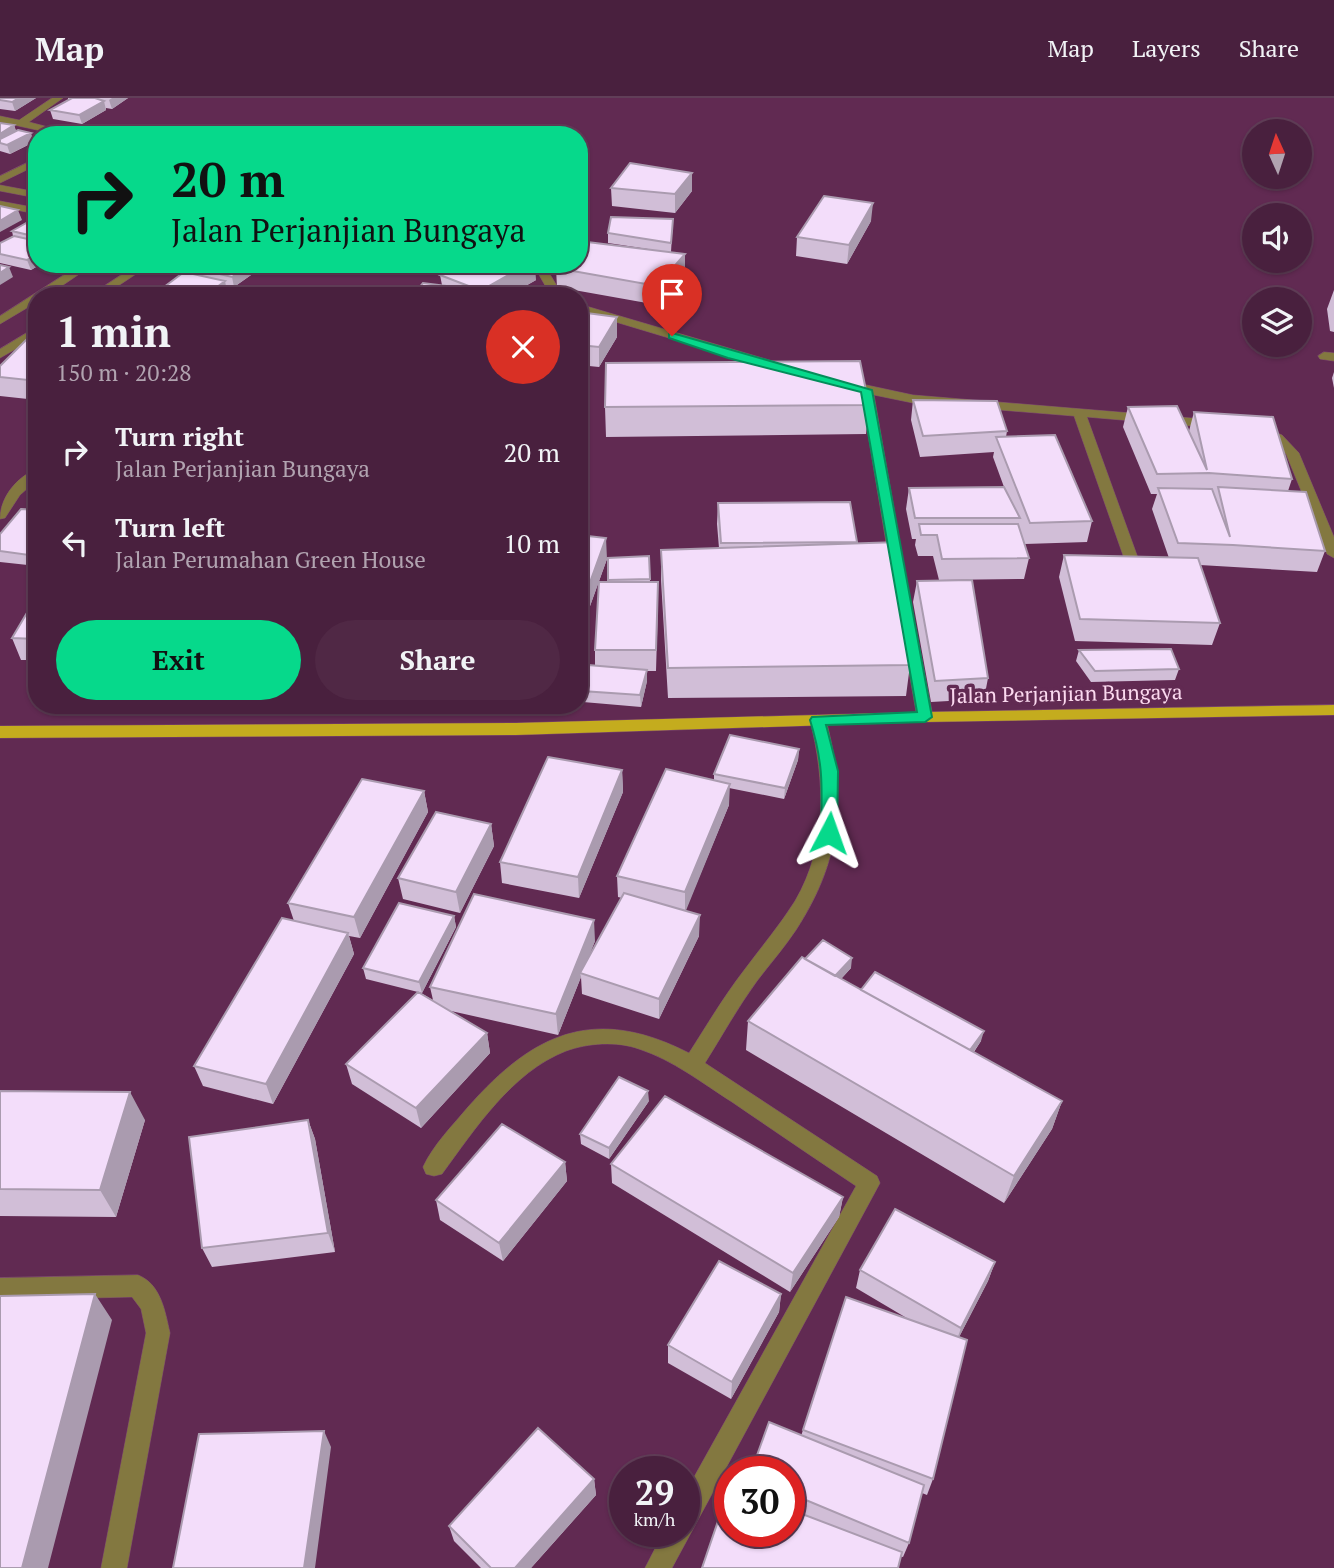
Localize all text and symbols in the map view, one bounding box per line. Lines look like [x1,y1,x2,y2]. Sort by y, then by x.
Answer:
text: Map [35,27,104,70]
text: Map [1047,32,1094,64]
text: Layers [1132,32,1201,64]
text: Share [1239,32,1299,64]
north arrow [1242,119,1312,189]
map controls [1242,119,1312,357]
text: 20 m [171,146,285,211]
icon: right [56,154,147,245]
button: sound [1242,203,1312,273]
text: Jalan Perjanjian Bungaya [171,209,526,251]
pin [642,264,702,336]
icon: arrive [653,275,691,313]
button: layers [1242,287,1312,357]
text: 1 min [56,303,171,359]
button: close [486,310,560,384]
text: 150 m · 20:28 [56,357,191,388]
text: Turn right [115,419,244,453]
icon: right [56,433,94,471]
text: 20 m [504,435,560,469]
text: Jalan Perjanjian Bungaya [115,453,370,484]
text: Turn left [115,510,225,544]
icon: left [56,524,94,562]
text: 10 m [504,526,560,560]
text: Jalan Perumahan Green House [115,544,426,575]
button: Exit [56,620,301,700]
button: Share [315,620,560,700]
street label: Jalan Perjanjian Bungaya [949,677,1183,709]
position arrow [792,796,866,870]
speed limit sign: 30 [714,1456,805,1547]
text: 29 [635,1469,674,1515]
text: km/h [634,1507,675,1531]

